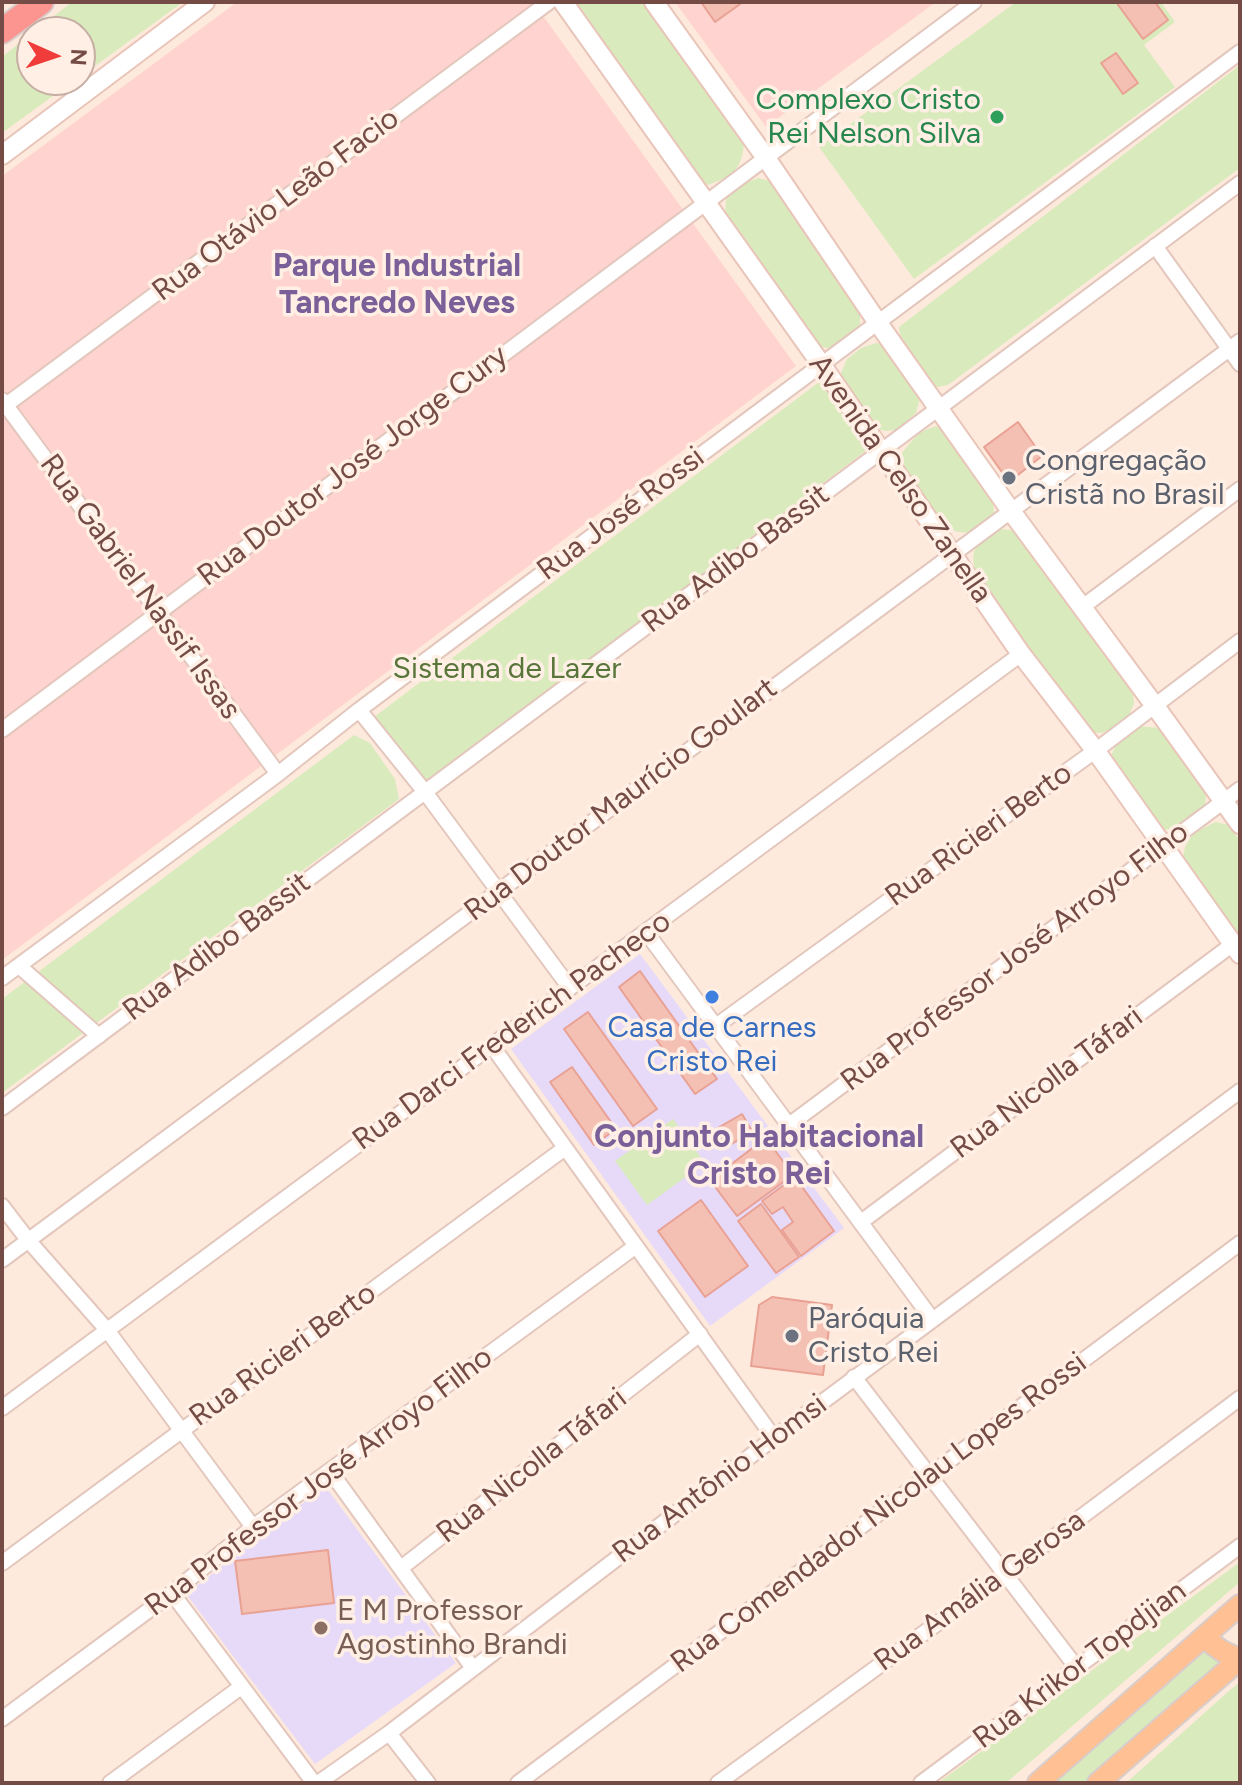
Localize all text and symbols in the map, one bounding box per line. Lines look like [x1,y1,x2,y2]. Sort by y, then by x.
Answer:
north arrow [16,16,96,96]
text: N [65,48,92,66]
place label: Complexo Cristo Rei Nelson Silva [756,82,981,152]
street label: Rua Otávio Leão Facio [146,101,406,309]
marker: Complexo Cristo Rei Nelson Silva [988,108,1006,126]
district label: Parque Industrial Tancredo Neves [273,248,521,323]
street label: Rua Doutor José Jorge Cury [191,338,515,594]
street label: Avenida Celso Zanella [801,348,999,610]
street label: Rua José Rossi [530,439,712,589]
place label: Congregação Cristã no Brasil [1025,443,1225,514]
street label: Rua Gabriel Nassif Issas [32,448,248,726]
marker: Congregação Cristã no Brasil [1000,469,1018,487]
street label: Rua Adibo Bassit [635,477,837,641]
park label: Sistema de Lazer [393,651,621,687]
street label: Rua Doutor Maurício Goulart [458,671,784,929]
street label: Rua Ricieri Berto [879,755,1079,915]
street label: Rua Professor José Arroyo Filho [834,815,1196,1099]
street label: Rua Adibo Bassit [116,865,318,1029]
street label: Rua Darci Frederich Pacheco [346,904,678,1158]
marker: Casa de Carnes Cristo Rei [703,988,721,1006]
street label: Rua Nicolla Táfari [944,999,1150,1167]
place label: Casa de Carnes Cristo Rei [607,1010,817,1080]
district label: Conjunto Habitacional Cristo Rei [594,1119,924,1194]
street label: Rua Ricieri Berto [183,1275,383,1435]
place label: Paróquia Cristo Rei [808,1301,939,1372]
marker: Paróquia Cristo Rei [783,1327,801,1345]
street label: Rua Professor José Arroyo Filho [138,1340,500,1624]
street label: Rua Comendador Nicolau Lopes Rossi [664,1345,1094,1681]
street label: Rua Nicolla Táfari [430,1381,634,1551]
street label: Rua Antônio Homsi [606,1387,834,1571]
street label: Rua Amália Gerosa [868,1502,1092,1680]
street label: Rua Krikor Topdjian [966,1573,1194,1757]
place label: E M Professor Agostinho Brandi [337,1593,568,1664]
marker: E M Professor Agostinho Brandi [312,1619,330,1637]

